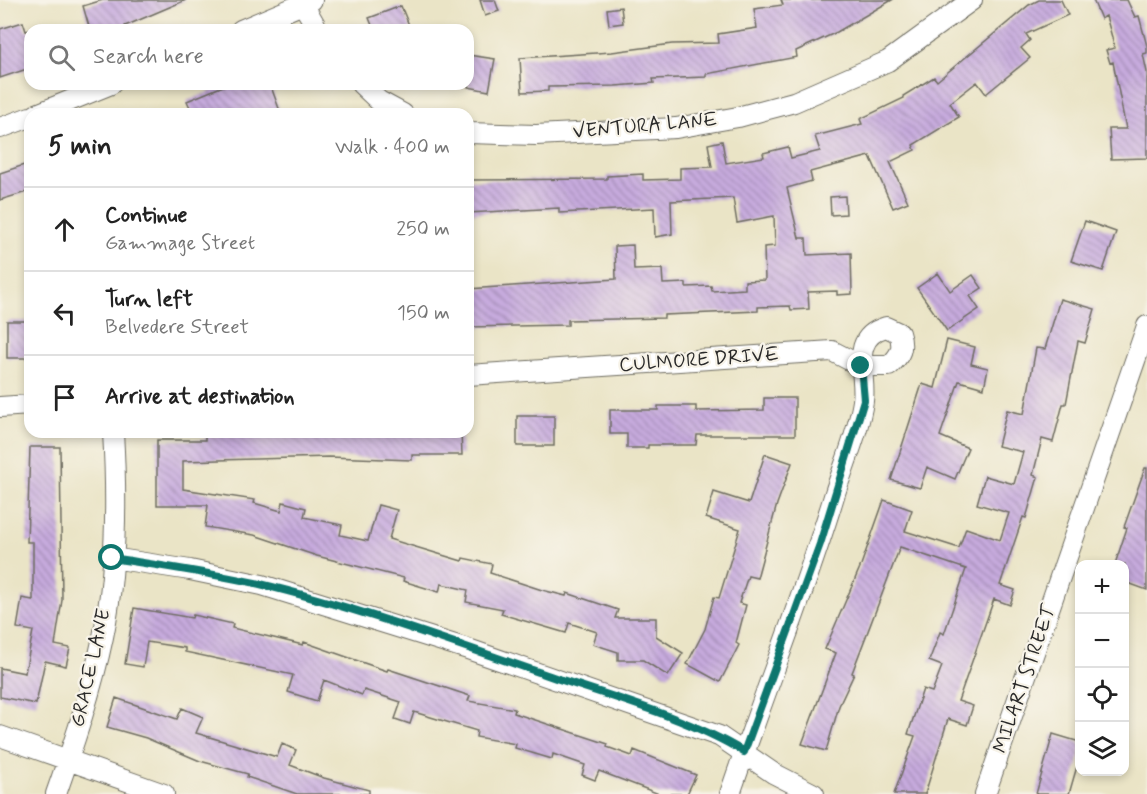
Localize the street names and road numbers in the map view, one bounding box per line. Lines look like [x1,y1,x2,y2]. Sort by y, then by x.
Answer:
street label: VENTURA LANE [572,106,718,146]
street label: CULMORE DRIVE [618,341,780,379]
street label: MILART STREET [987,600,1064,757]
street label: GRACE LANE [64,606,118,730]

